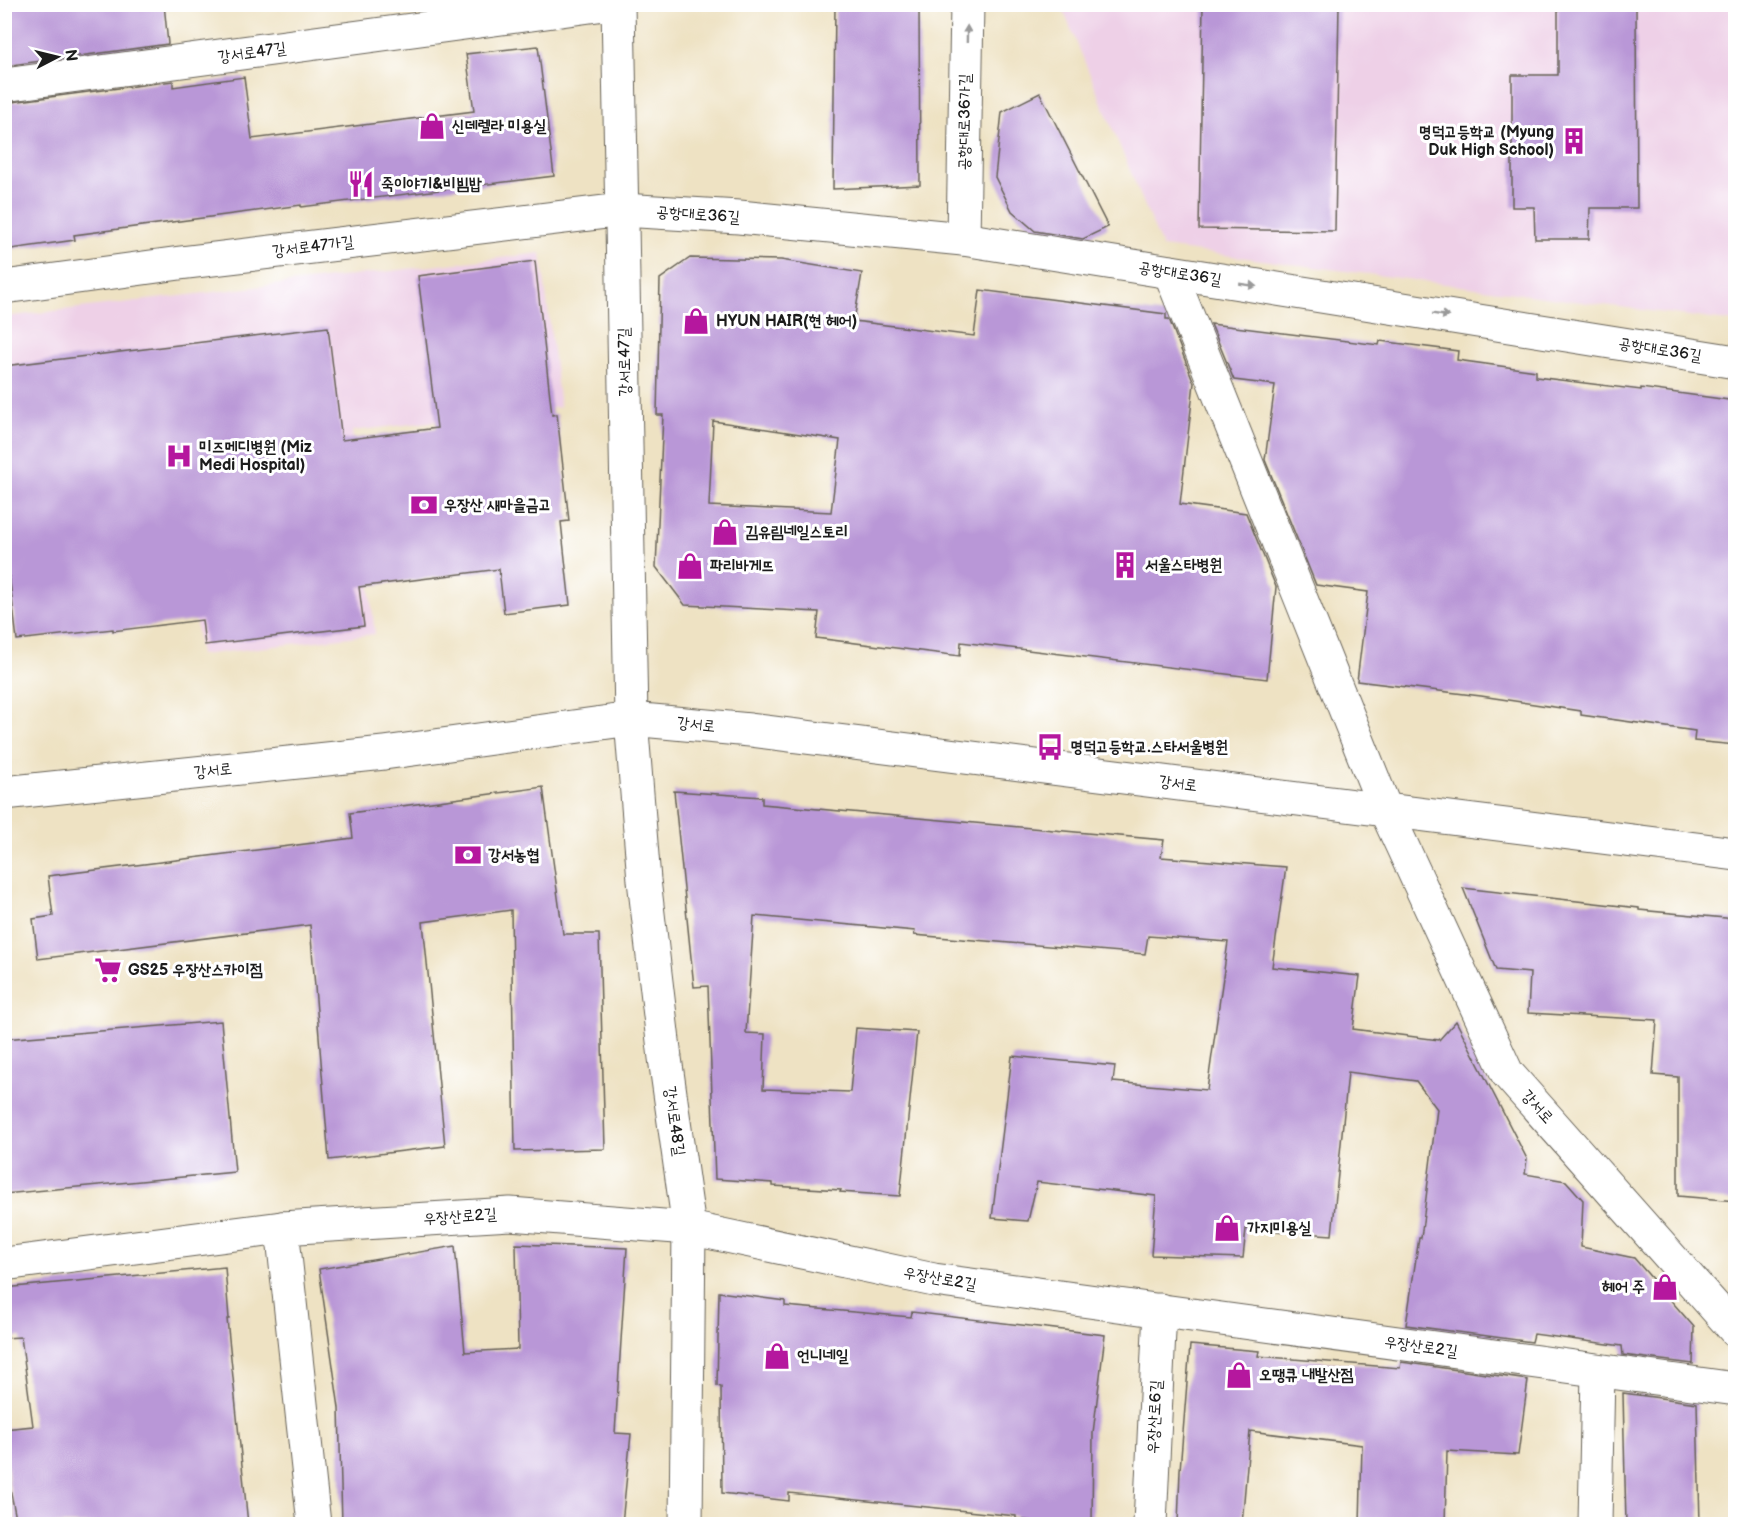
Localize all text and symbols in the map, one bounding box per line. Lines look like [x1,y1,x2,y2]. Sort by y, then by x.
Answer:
one-way arrow [962,25,971,44]
north arrow [27,27,87,87]
street label: 강서로47길 [216,39,288,67]
text: N [60,48,81,62]
street label: 공항대로36가길 [955,73,975,171]
shop icon: 신데렐라 미용실 [417,111,447,141]
place label: 신데렐라 미용실 [452,117,547,136]
place label: 명덕고등학교 (Myung Duk High School) [1419,123,1554,160]
building icon: 명덕고등학교 (Myung Duk High School) [1559,126,1589,156]
restaurant icon: 죽이야기&비빔밥 [346,169,376,199]
place label: 죽이야기&비빔밥 [381,175,482,194]
street label: 공항대로36길 [655,203,741,227]
street label: 강서로47가길 [271,233,355,261]
street label: 공항대로36길 [1137,258,1223,290]
one-way arrow [1239,280,1258,289]
shop icon: HYUN HAIR(현 헤어) [681,306,711,336]
one-way arrow [1432,311,1451,320]
place label: HYUN HAIR(현 헤어) [716,312,857,331]
street label: 강서로47길 [615,327,635,397]
street label: 공항대로36길 [1617,334,1703,366]
place label: 미즈메디병원 (Miz Medi Hospital) [199,438,312,475]
hospital icon: 미즈메디병원 (Miz Medi Hospital) [164,441,194,471]
bank icon: 우장산 새마을금고 [409,490,439,520]
place label: 우장산 새마을금고 [444,496,551,515]
shop icon: 김유림네일스토리 [710,517,740,547]
place label: 김유림네일스토리 [745,523,848,542]
building icon: 서울스타병원 [1110,550,1140,580]
shop icon: 파리바게뜨 [675,551,705,581]
place label: 서울스타병원 [1145,556,1222,575]
place label: 파리바게뜨 [710,557,774,576]
street label: 강서로 [676,714,716,736]
bus stop icon: 명덕고등학교.스타서울병원 [1035,732,1065,762]
place label: 명덕고등학교.스타서울병원 [1070,738,1228,757]
street label: 강서로 [193,760,233,782]
street label: 강서로 [1158,772,1198,796]
bank icon: 강서농협 [453,840,483,870]
place label: 강서농협 [488,846,540,865]
supermarket icon: GS25 우장산스카이점 [93,955,123,985]
place label: GS25 우장산스카이점 [128,961,263,980]
street label: 강서로48길 [660,1085,688,1157]
street label: 강서로 [1517,1086,1557,1128]
street label: 우장산로2길 [423,1205,498,1229]
shop icon: 가지미용실 [1212,1213,1242,1243]
place label: 가지미용실 [1247,1219,1312,1238]
street label: 우장산로2길 [902,1263,978,1295]
shop icon: 헤어 주 [1650,1272,1680,1302]
place label: 헤어 주 [1601,1278,1645,1297]
street label: 우장산로2길 [1383,1332,1459,1362]
shop icon: 언니네일 [762,1341,792,1371]
place label: 언니네일 [797,1347,849,1366]
shop icon: 오땡큐 내발산점 [1224,1360,1254,1390]
place label: 오땡큐 내발산점 [1259,1366,1354,1385]
street label: 우장산로6길 [1144,1379,1166,1455]

